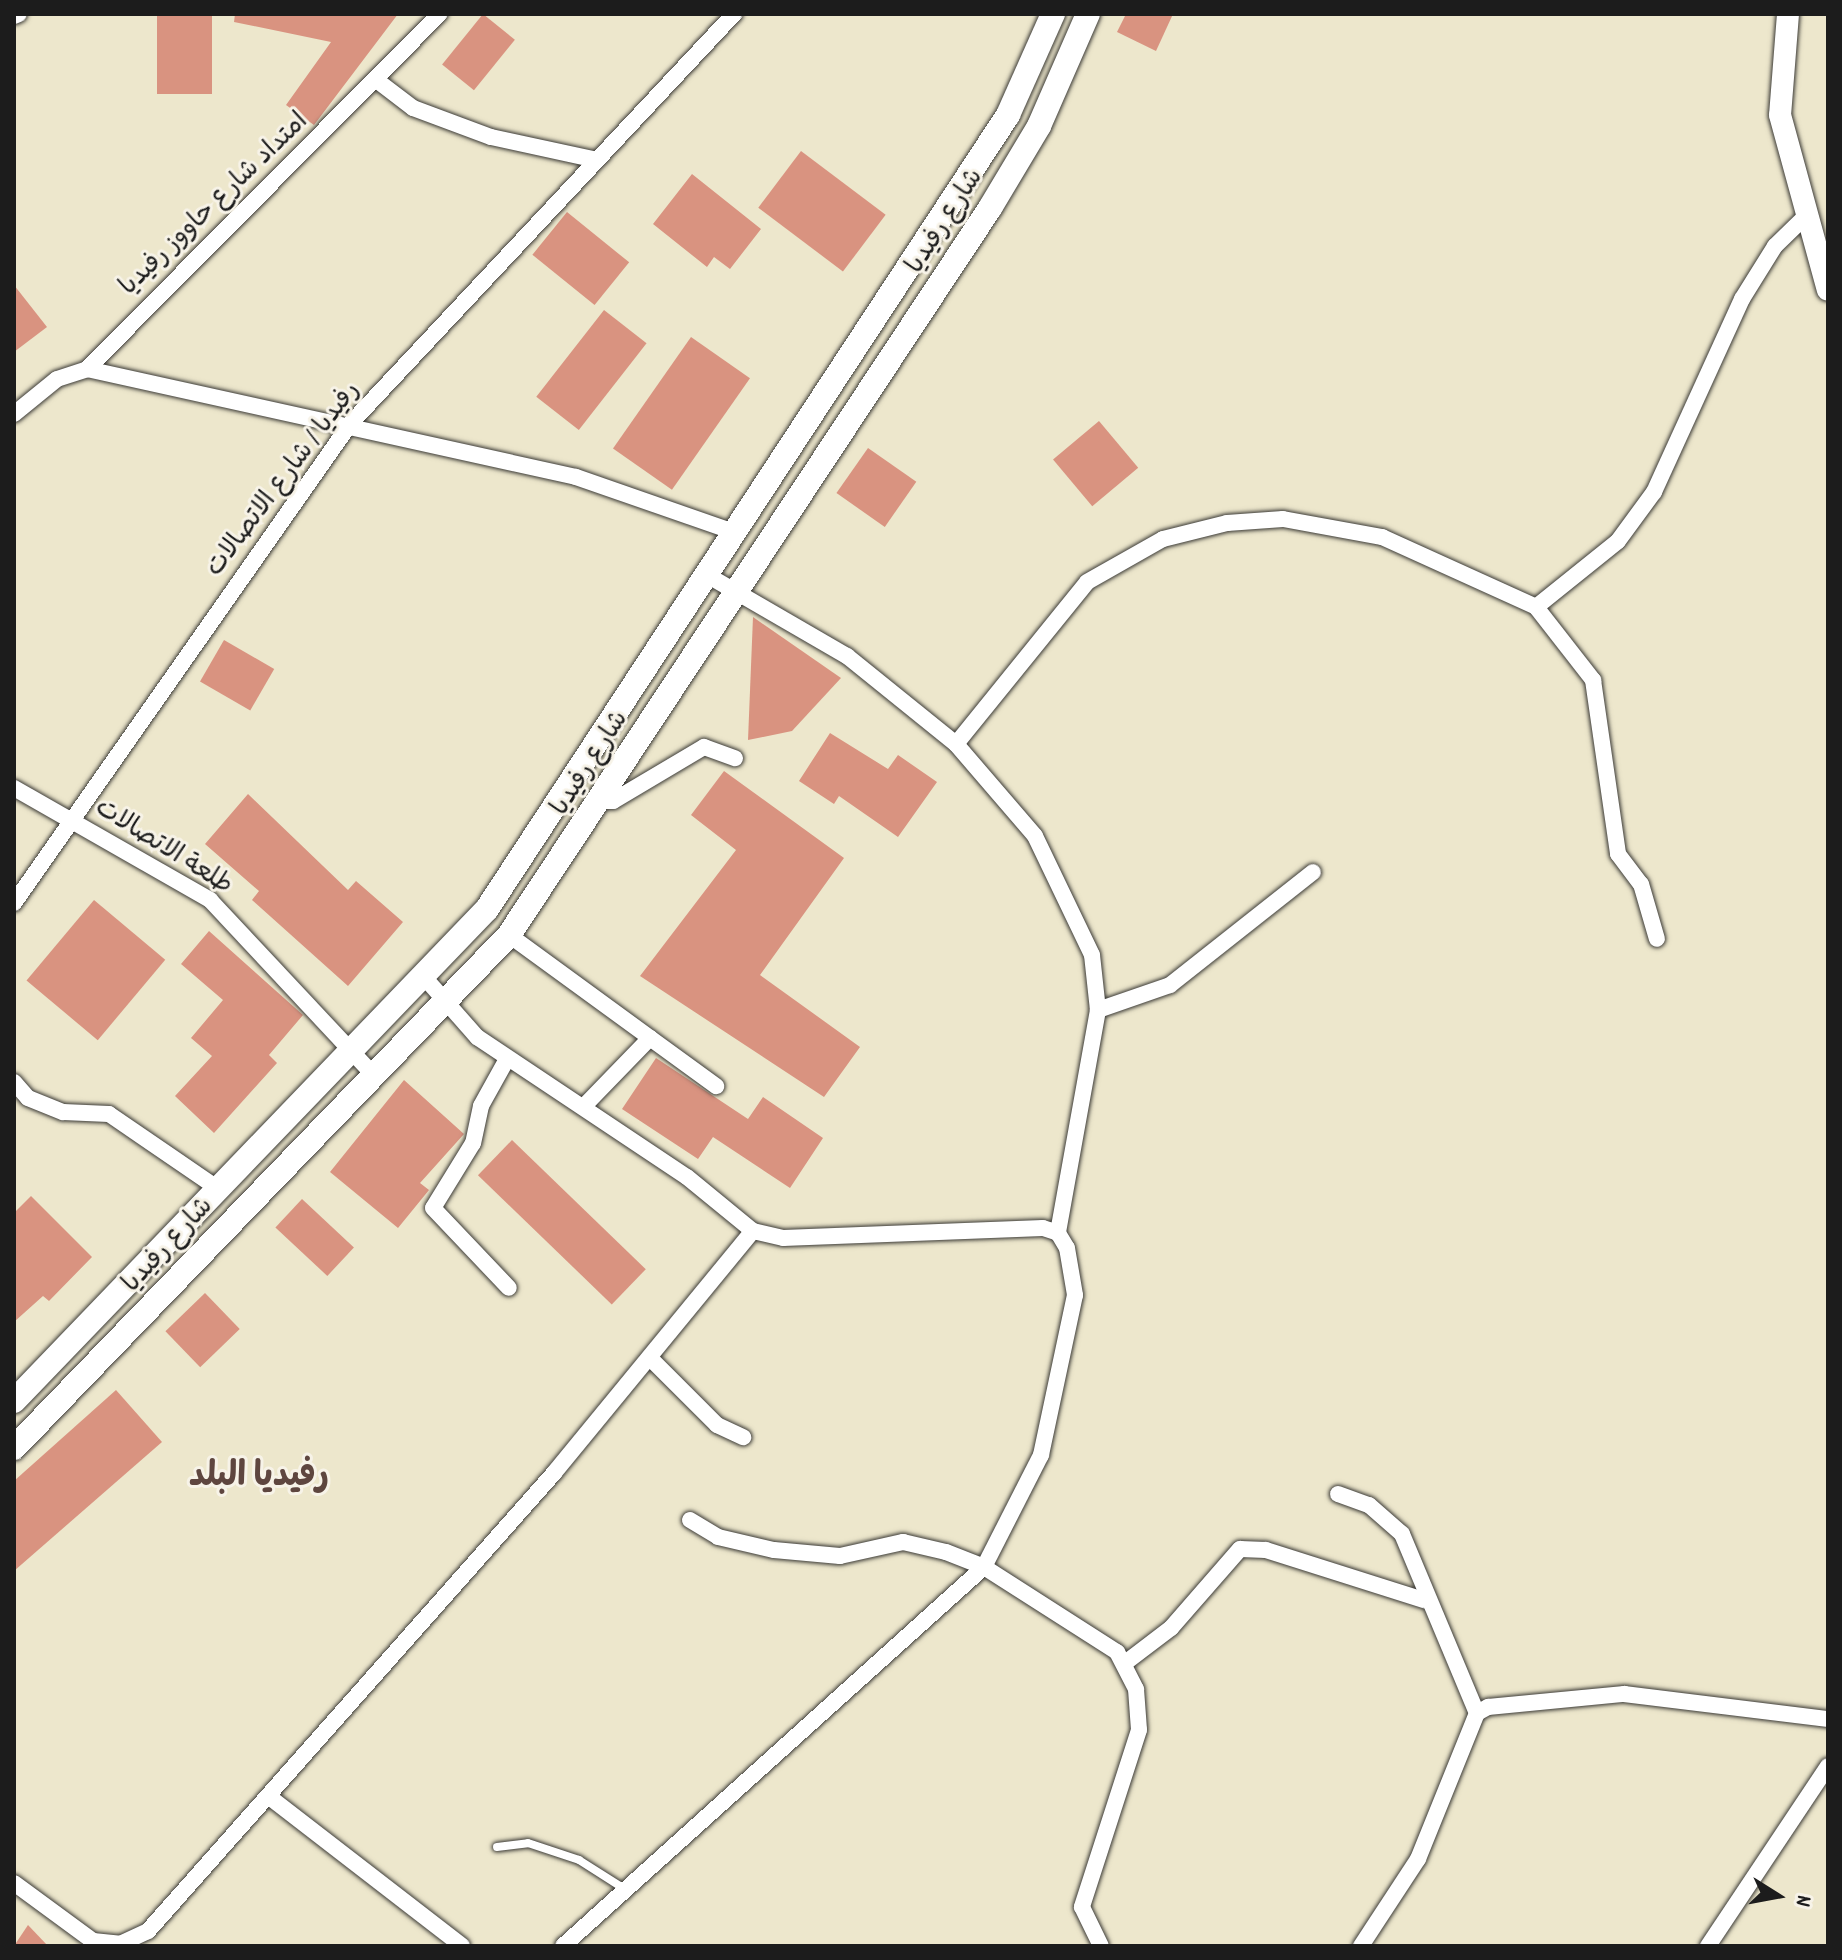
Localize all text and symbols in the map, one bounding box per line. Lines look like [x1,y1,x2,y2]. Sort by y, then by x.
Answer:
street label: امتداد شارع حاووز رفيديا [114,107,316,303]
street label: شارع رفيديا [901,164,991,280]
street label: رفيديا / شارع الاتصالات [201,376,367,584]
street label: شارع رفيديا [546,706,636,822]
street label: طلعة الاتصالات [88,793,238,903]
street label: شارع رفيديا [117,1192,221,1300]
district label: رفيديا البلد [189,1459,329,1499]
north arrow [1738,1856,1818,1936]
text: N [1786,1892,1818,1909]

